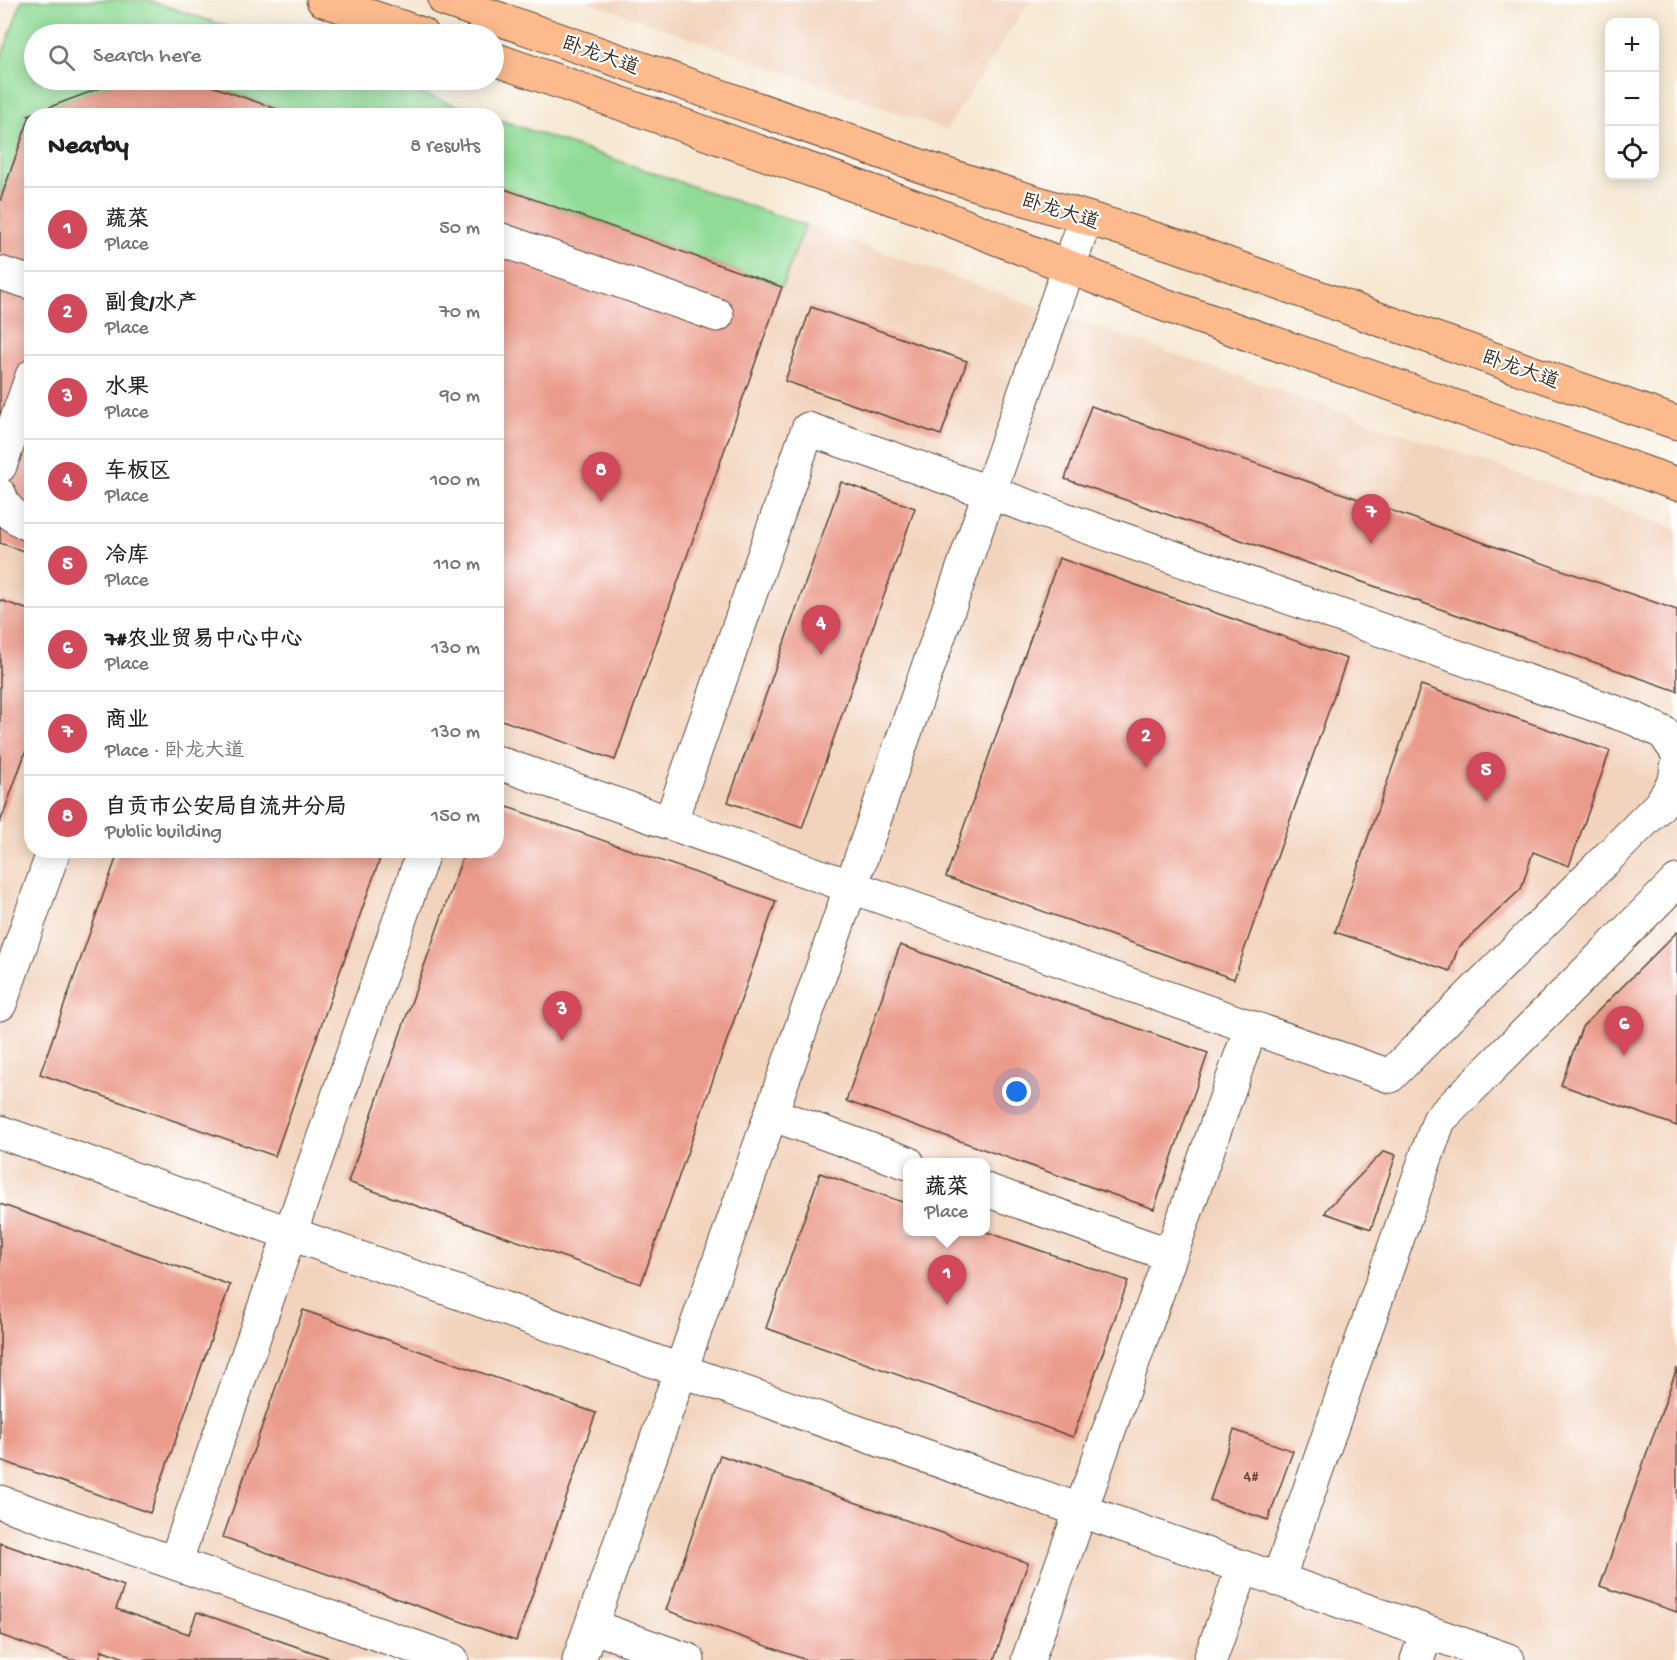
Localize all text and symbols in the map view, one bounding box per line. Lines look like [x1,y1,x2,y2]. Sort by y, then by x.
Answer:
map controls [1605,18,1659,180]
button: + [1605,18,1659,72]
search box [24,24,504,90]
street label: 卧龙大道 [558,32,642,81]
icon: search [45,41,78,74]
text: Search here [93,44,201,70]
button: − [1605,72,1659,126]
button: locate [1605,126,1659,180]
text: Nearby [48,132,129,163]
text: 8 results [410,136,480,159]
street label: 卧龙大道 [1018,189,1102,236]
text: 蔬菜 [105,208,149,234]
text: 1 [63,218,72,241]
text: 50 m [439,218,480,241]
text: Place [105,234,149,257]
text: 副食/水产 [105,292,198,318]
text: 2 [63,302,72,325]
text: 70 m [439,302,480,325]
text: Place [105,318,149,341]
street label: 卧龙大道 [1478,346,1562,395]
text: 水果 [105,376,149,402]
text: 3 [62,386,73,409]
text: 90 m [440,386,480,409]
text: Place [105,402,149,425]
pin: 8 [582,452,620,502]
text: 车板区 [105,460,171,486]
text: 4 [63,470,72,493]
text: 100 m [430,470,480,493]
text: Place [105,486,149,509]
pin: 7 [1352,494,1390,544]
text: 冷库 [105,544,149,570]
text: 5 [62,554,73,577]
text: 110 m [434,554,480,577]
text: Place [105,570,149,593]
pin: 4 [802,606,840,655]
text: 7#农业贸易中心中心 [105,628,302,654]
text: 6 [62,638,73,661]
text: 130 m [431,638,480,661]
text: Place [105,654,149,677]
text: 商业 [105,709,149,735]
pin: 2 [1126,718,1166,768]
text: 7 [62,722,73,745]
text: 130 m [431,722,480,745]
text: Place · 卧龙大道 [105,741,244,764]
pin: 5 [1466,752,1506,802]
text: 自贡市公安局自流井分局 [105,796,347,822]
text: 8 [62,806,73,829]
text: 150 m [431,806,480,829]
text: Public building [105,822,222,845]
pin: 3 [542,992,582,1041]
pin: 6 [1604,1006,1644,1056]
your location [1002,1077,1031,1106]
popup [903,1158,990,1236]
text: 蔬菜 [924,1176,969,1202]
text: Place [924,1202,968,1225]
pin: 1 [928,1256,966,1305]
house number: 4# [1244,1469,1259,1488]

